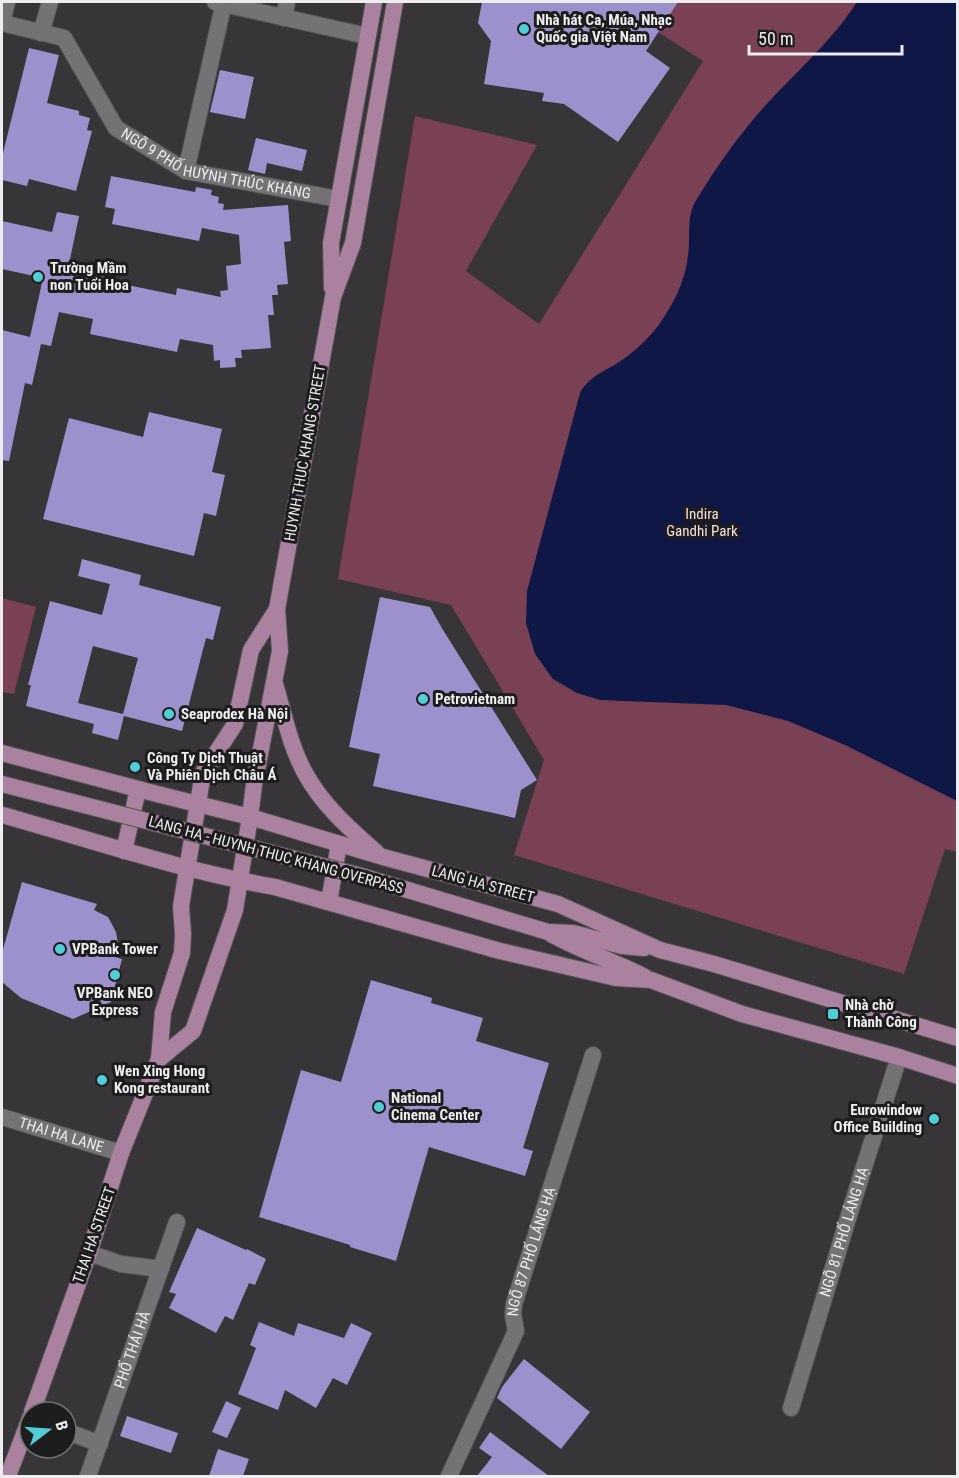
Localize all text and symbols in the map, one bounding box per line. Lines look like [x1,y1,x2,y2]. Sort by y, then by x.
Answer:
place label: Nhà hát Ca, Múa, Nhạc Quốc gia Việt Nam [536,11,672,46]
scale bar [749,18,902,56]
marker: Nhà hát Ca, Múa, Nhạc Quốc gia Việt Nam [517,22,531,36]
text: 50 m [758,28,793,49]
street label: NGÕ 9 PHỐ HUỲNH THÚC KHÁNG [118,124,312,203]
place label: Trường Mầm non Tuổi Hoa [50,259,129,294]
marker: Trường Mầm non Tuổi Hoa [31,270,45,284]
street label: HUYNH THUC KHANG STREET [281,363,329,543]
park label: Indira Gandhi Park [666,505,738,540]
place label: Petrovietnam [435,690,515,708]
marker: Petrovietnam [416,692,430,706]
place label: Seaprodex Hà Nội [181,705,288,723]
marker: Seaprodex Hà Nội [162,707,176,721]
place label: Công Ty Dịch Thuật Và Phiên Dịch Châu Á [147,749,276,784]
marker: Công Ty Dịch Thuật Và Phiên Dịch Châu Á [128,760,142,774]
street label: LANG HA - HUYNH THUC KHANG OVERPASS [147,812,406,898]
street label: LANG HA STREET [430,862,536,906]
place label: VPBank Tower [72,940,158,958]
marker: VPBank Tower [53,942,67,956]
marker: VPBank NEO Express [108,968,122,982]
place label: VPBank NEO Express [77,984,153,1019]
place label: Nhà chờ Thành Công [845,996,917,1031]
marker: Nhà chờ Thành Công [826,1007,840,1021]
place label: Wen Xing Hong Kong restaurant [114,1062,210,1097]
marker: Wen Xing Hong Kong restaurant [95,1073,109,1087]
place label: National Cinema Center [391,1089,479,1124]
marker: National Cinema Center [372,1100,386,1114]
place label: Eurowindow Office Building [834,1101,922,1136]
marker: Eurowindow Office Building [927,1112,941,1126]
street label: THAI HA LANE [17,1114,106,1156]
street label: NGÕ 81 PHỐ LÁNG HẠ [816,1164,873,1299]
street label: THAI HA STREET [69,1184,119,1286]
street label: NGÕ 87 PHỐ LÁNG HẠ [504,1184,560,1317]
street label: PHỐ THÁI HÀ [110,1308,154,1391]
north arrow [18,1400,78,1460]
text: B [51,1419,72,1433]

